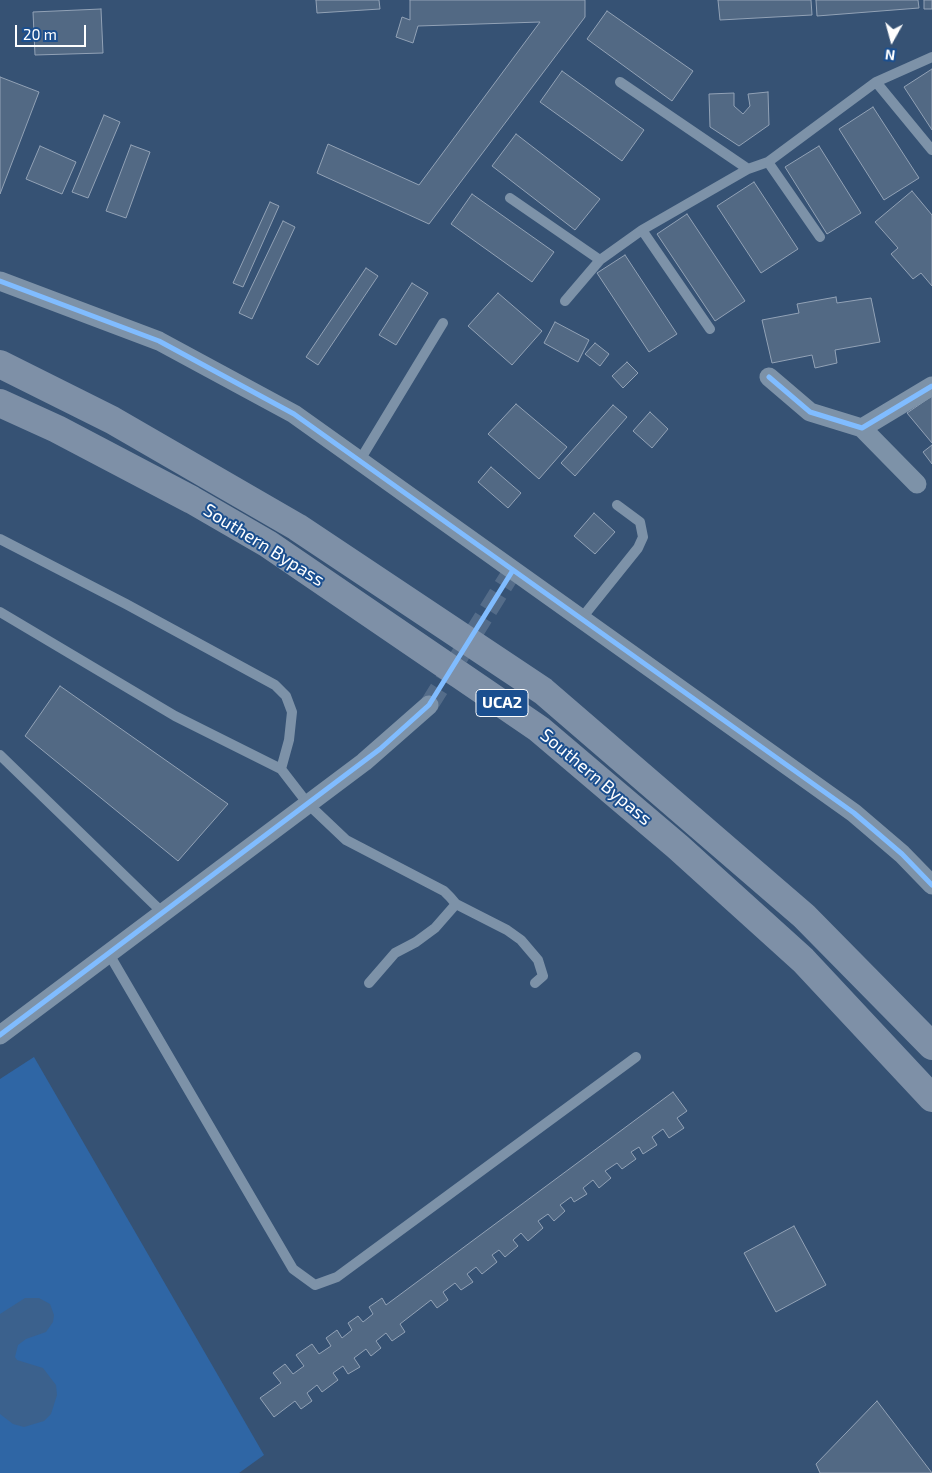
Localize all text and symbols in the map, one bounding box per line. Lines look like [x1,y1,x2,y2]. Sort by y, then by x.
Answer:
scale bar [18,15,89,47]
north arrow [867,15,917,65]
text: 20 m [23,25,57,43]
text: N [884,46,896,64]
street label: Southern Bypass [200,499,328,591]
road number: UCA2 [476,690,528,716]
street label: Southern Bypass [536,724,656,830]

